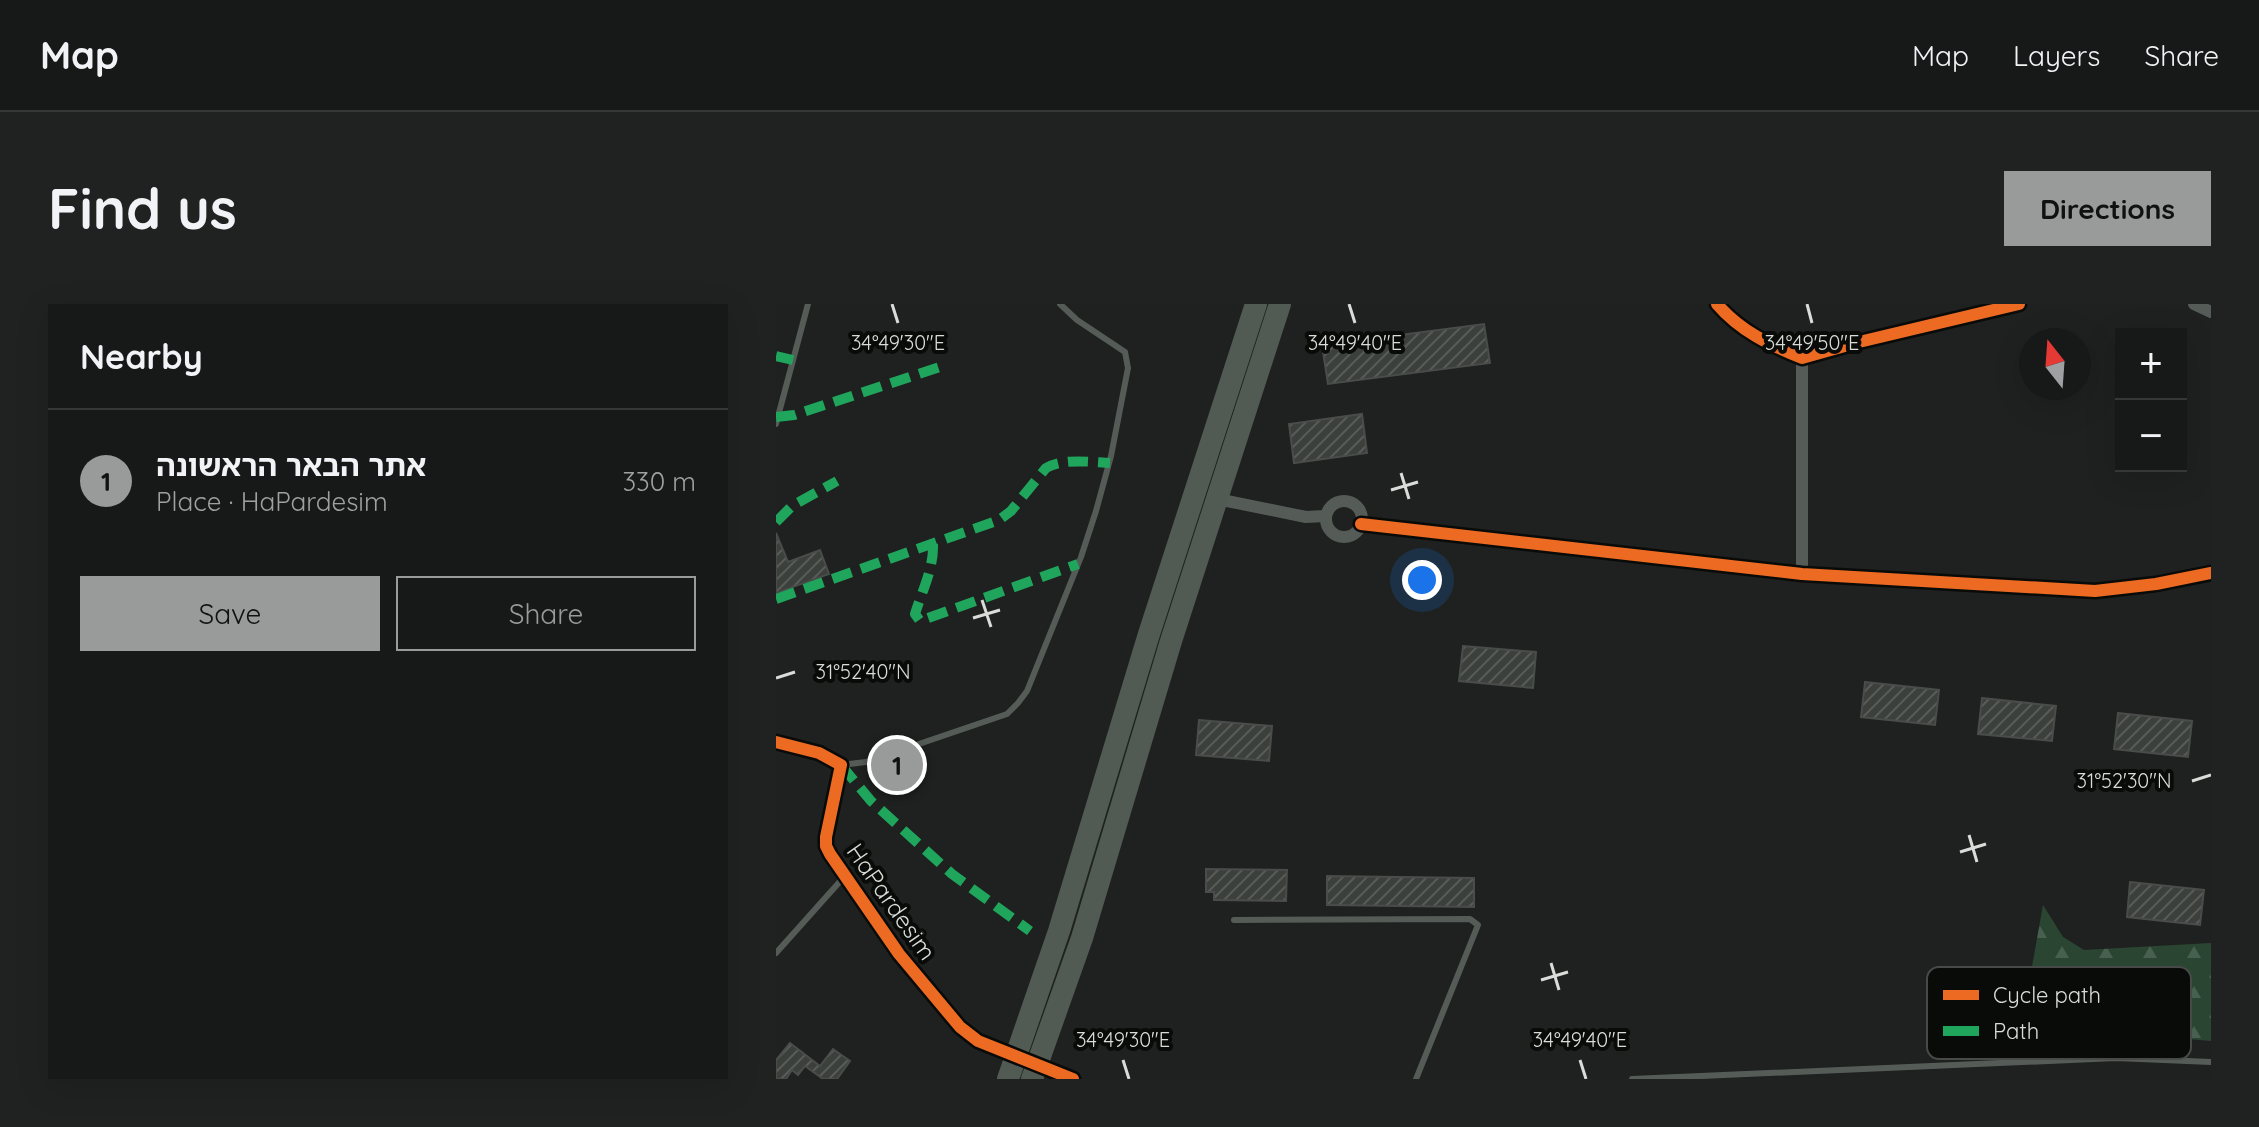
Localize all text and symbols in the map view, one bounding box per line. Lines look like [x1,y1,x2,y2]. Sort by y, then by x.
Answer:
text: Map [40,31,119,79]
text: Map [1912,38,1969,73]
text: Layers [2013,38,2100,73]
text: Share [2144,38,2219,73]
button: Directions [2004,171,2211,246]
text: Find us [48,173,237,243]
north arrow [2019,328,2091,400]
map controls [2115,328,2187,472]
button: + [2115,328,2187,400]
text: 34°49'30"E [851,330,945,355]
text: 34°49'40"E [1308,330,1402,355]
text: 34°49'50"E [1765,330,1859,355]
text: Nearby [80,335,203,378]
button: − [2115,400,2187,472]
text: אתר הבאר הראשונה [156,446,426,484]
text: 1 [101,465,111,498]
text: 330 m [622,465,696,498]
text: Place · HaPardesim [156,485,388,518]
your location [1402,560,1442,600]
button: Save [80,576,380,651]
button: Share [396,576,696,651]
text: 31°52'40"N [815,659,911,684]
pin: 1 [871,735,923,795]
text: 31°52'30"N [2077,768,2171,793]
street label: HaPardesim [841,837,943,966]
legend [1927,967,2191,1059]
text: Cycle path [1993,981,2101,1009]
text: Path [1993,1017,2039,1045]
text: 34°49'30"E [1076,1027,1170,1052]
text: 34°49'40"E [1533,1027,1627,1052]

